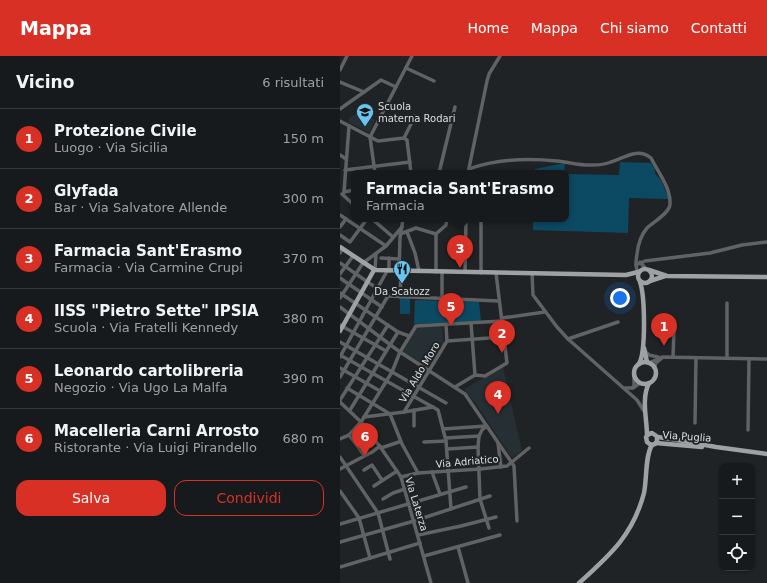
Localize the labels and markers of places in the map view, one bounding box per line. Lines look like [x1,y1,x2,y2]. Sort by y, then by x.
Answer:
place label: Scuola materna Rodari [378,101,456,124]
school or university icon: Scuola materna Rodari [355,102,375,127]
pin: 3 [447,235,473,268]
restaurant icon: Da Scatozz [392,259,412,284]
place label: Da Scatozz [374,286,430,297]
pin: 5 [438,293,464,326]
pin: 1 [651,313,677,346]
pin: 2 [489,320,515,353]
pin: 4 [485,381,511,414]
pin: 6 [352,423,378,456]

